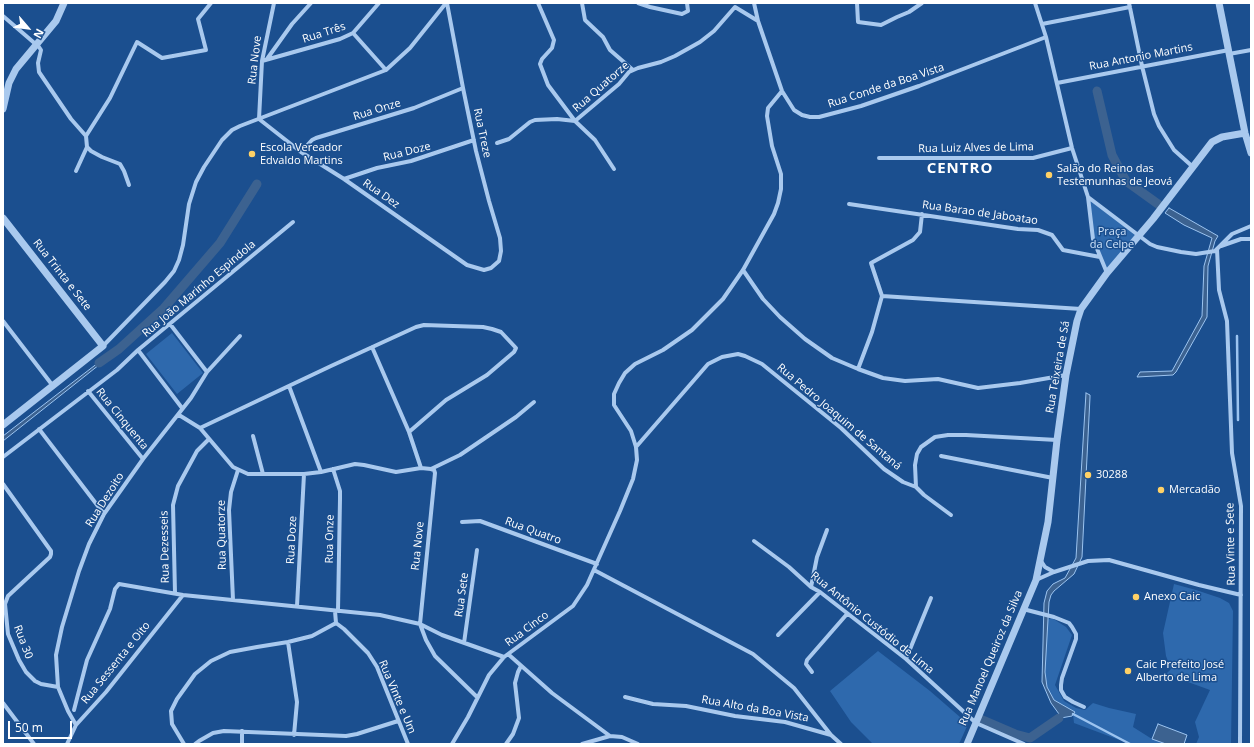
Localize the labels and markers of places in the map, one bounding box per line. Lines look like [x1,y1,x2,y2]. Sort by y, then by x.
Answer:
place label: Escola Vereador Edvaldo Martins [260,141,343,167]
marker: Escola Vereador Edvaldo Martins [247,149,257,159]
place label: Salão do Reino das Testemunhas de Jeová [1057,162,1172,188]
marker: Salão do Reino das Testemunhas de Jeová [1044,170,1054,180]
place label: 30288 [1096,468,1127,482]
marker: 30288 [1083,470,1093,480]
place label: Mercadão [1169,483,1220,497]
marker: Mercadão [1156,485,1166,495]
place label: Anexo Caic [1144,590,1200,604]
marker: Anexo Caic [1131,592,1141,602]
place label: Caic Prefeito José Alberto de Lima [1136,658,1224,684]
marker: Caic Prefeito José Alberto de Lima [1123,666,1133,676]

